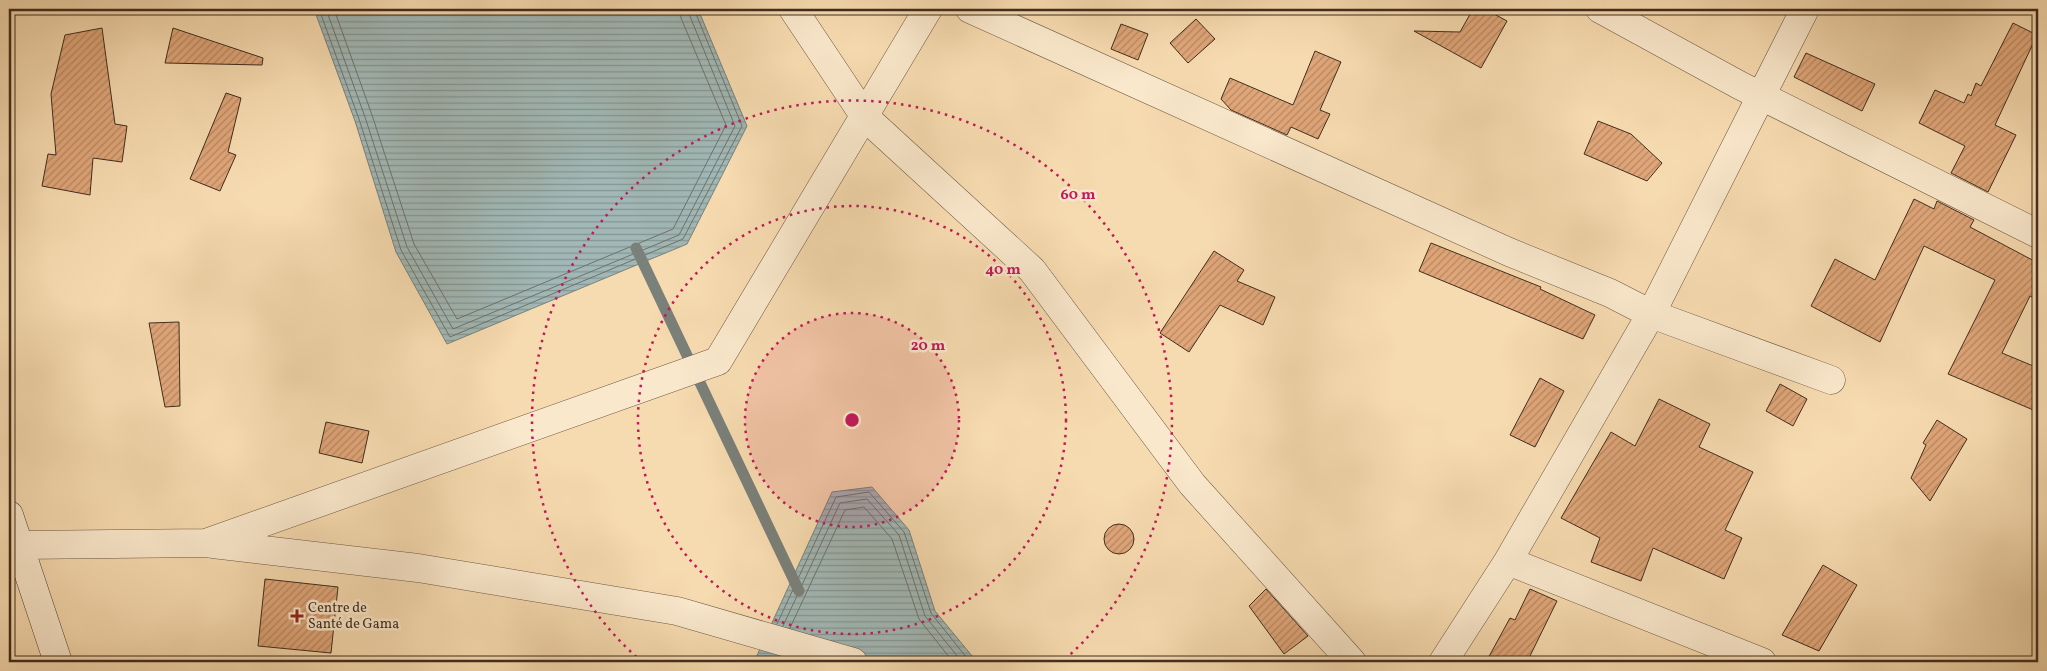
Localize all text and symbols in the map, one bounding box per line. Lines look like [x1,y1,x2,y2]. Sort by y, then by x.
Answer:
text: 60 m [1061,185,1096,206]
text: 40 m [985,260,1021,281]
text: 20 m [911,336,946,357]
centre of rings [843,411,861,429]
place label: Centre de Santé de Gama [308,599,399,634]
marker: Centre de Santé de Gama [290,609,304,623]

